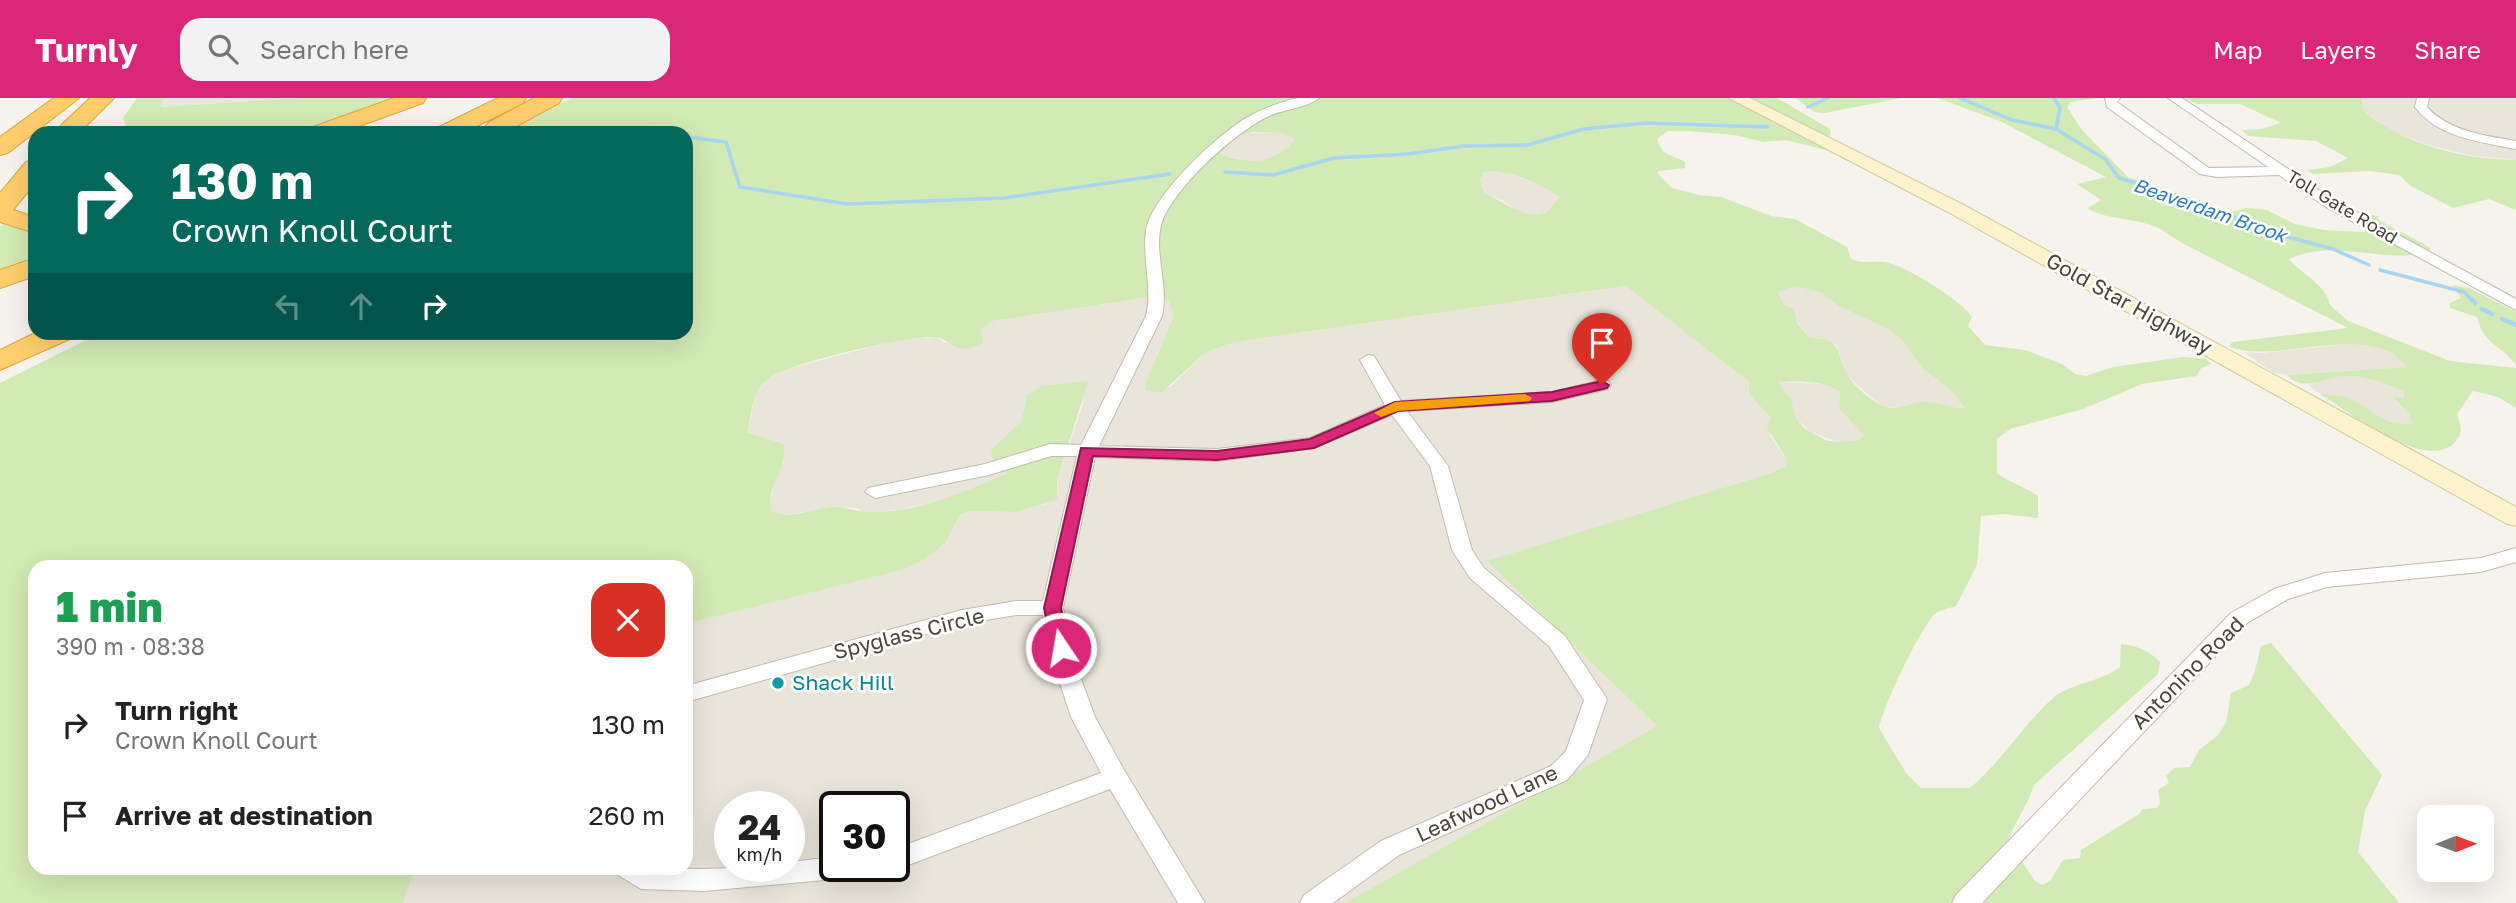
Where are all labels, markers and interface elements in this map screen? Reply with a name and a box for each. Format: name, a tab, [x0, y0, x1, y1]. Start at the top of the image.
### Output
search box	[180, 18, 670, 81]
text: Turnly	[35, 30, 138, 69]
icon: search	[204, 30, 242, 68]
text: Search here	[260, 34, 409, 65]
text: Map	[2213, 35, 2262, 64]
text: Layers	[2300, 35, 2376, 64]
text: Share	[2414, 35, 2481, 64]
text: 130 m	[171, 151, 313, 210]
icon: right	[56, 154, 147, 245]
street label: Toll Gate Road	[2283, 164, 2402, 248]
water label: Beaverdam Brook	[2131, 173, 2292, 247]
text: Crown Knoll Court	[171, 211, 453, 249]
street label: Gold Star Highway	[2042, 247, 2217, 360]
icon: left	[269, 287, 307, 325]
icon: ahead	[342, 287, 380, 325]
icon: right	[415, 287, 453, 325]
pin	[1572, 313, 1632, 385]
icon: arrive	[1583, 324, 1621, 362]
text: 1 min	[56, 581, 163, 631]
button: close	[591, 583, 665, 657]
street label: Spyglass Circle	[831, 602, 987, 664]
position arrow	[1024, 611, 1098, 685]
street label: Antonino Road	[2126, 611, 2249, 734]
text: 390 m · 08:38	[56, 632, 205, 660]
place label: Shack Hill	[792, 669, 894, 695]
marker: Shack Hill	[770, 675, 786, 691]
text: Turn right	[115, 695, 238, 726]
icon: right	[56, 706, 94, 744]
text: 130 m	[592, 709, 665, 740]
text: Crown Knoll Court	[115, 726, 318, 754]
street label: Leafwood Lane	[1412, 759, 1561, 847]
speed limit sign: 30	[819, 791, 910, 882]
icon: arrive	[56, 797, 94, 835]
text: Arrive at destination	[115, 800, 373, 831]
text: 260 m	[589, 800, 665, 831]
north arrow	[2417, 805, 2494, 882]
map controls	[2417, 805, 2494, 882]
text: 24	[738, 806, 781, 848]
text: km/h	[737, 843, 782, 865]

